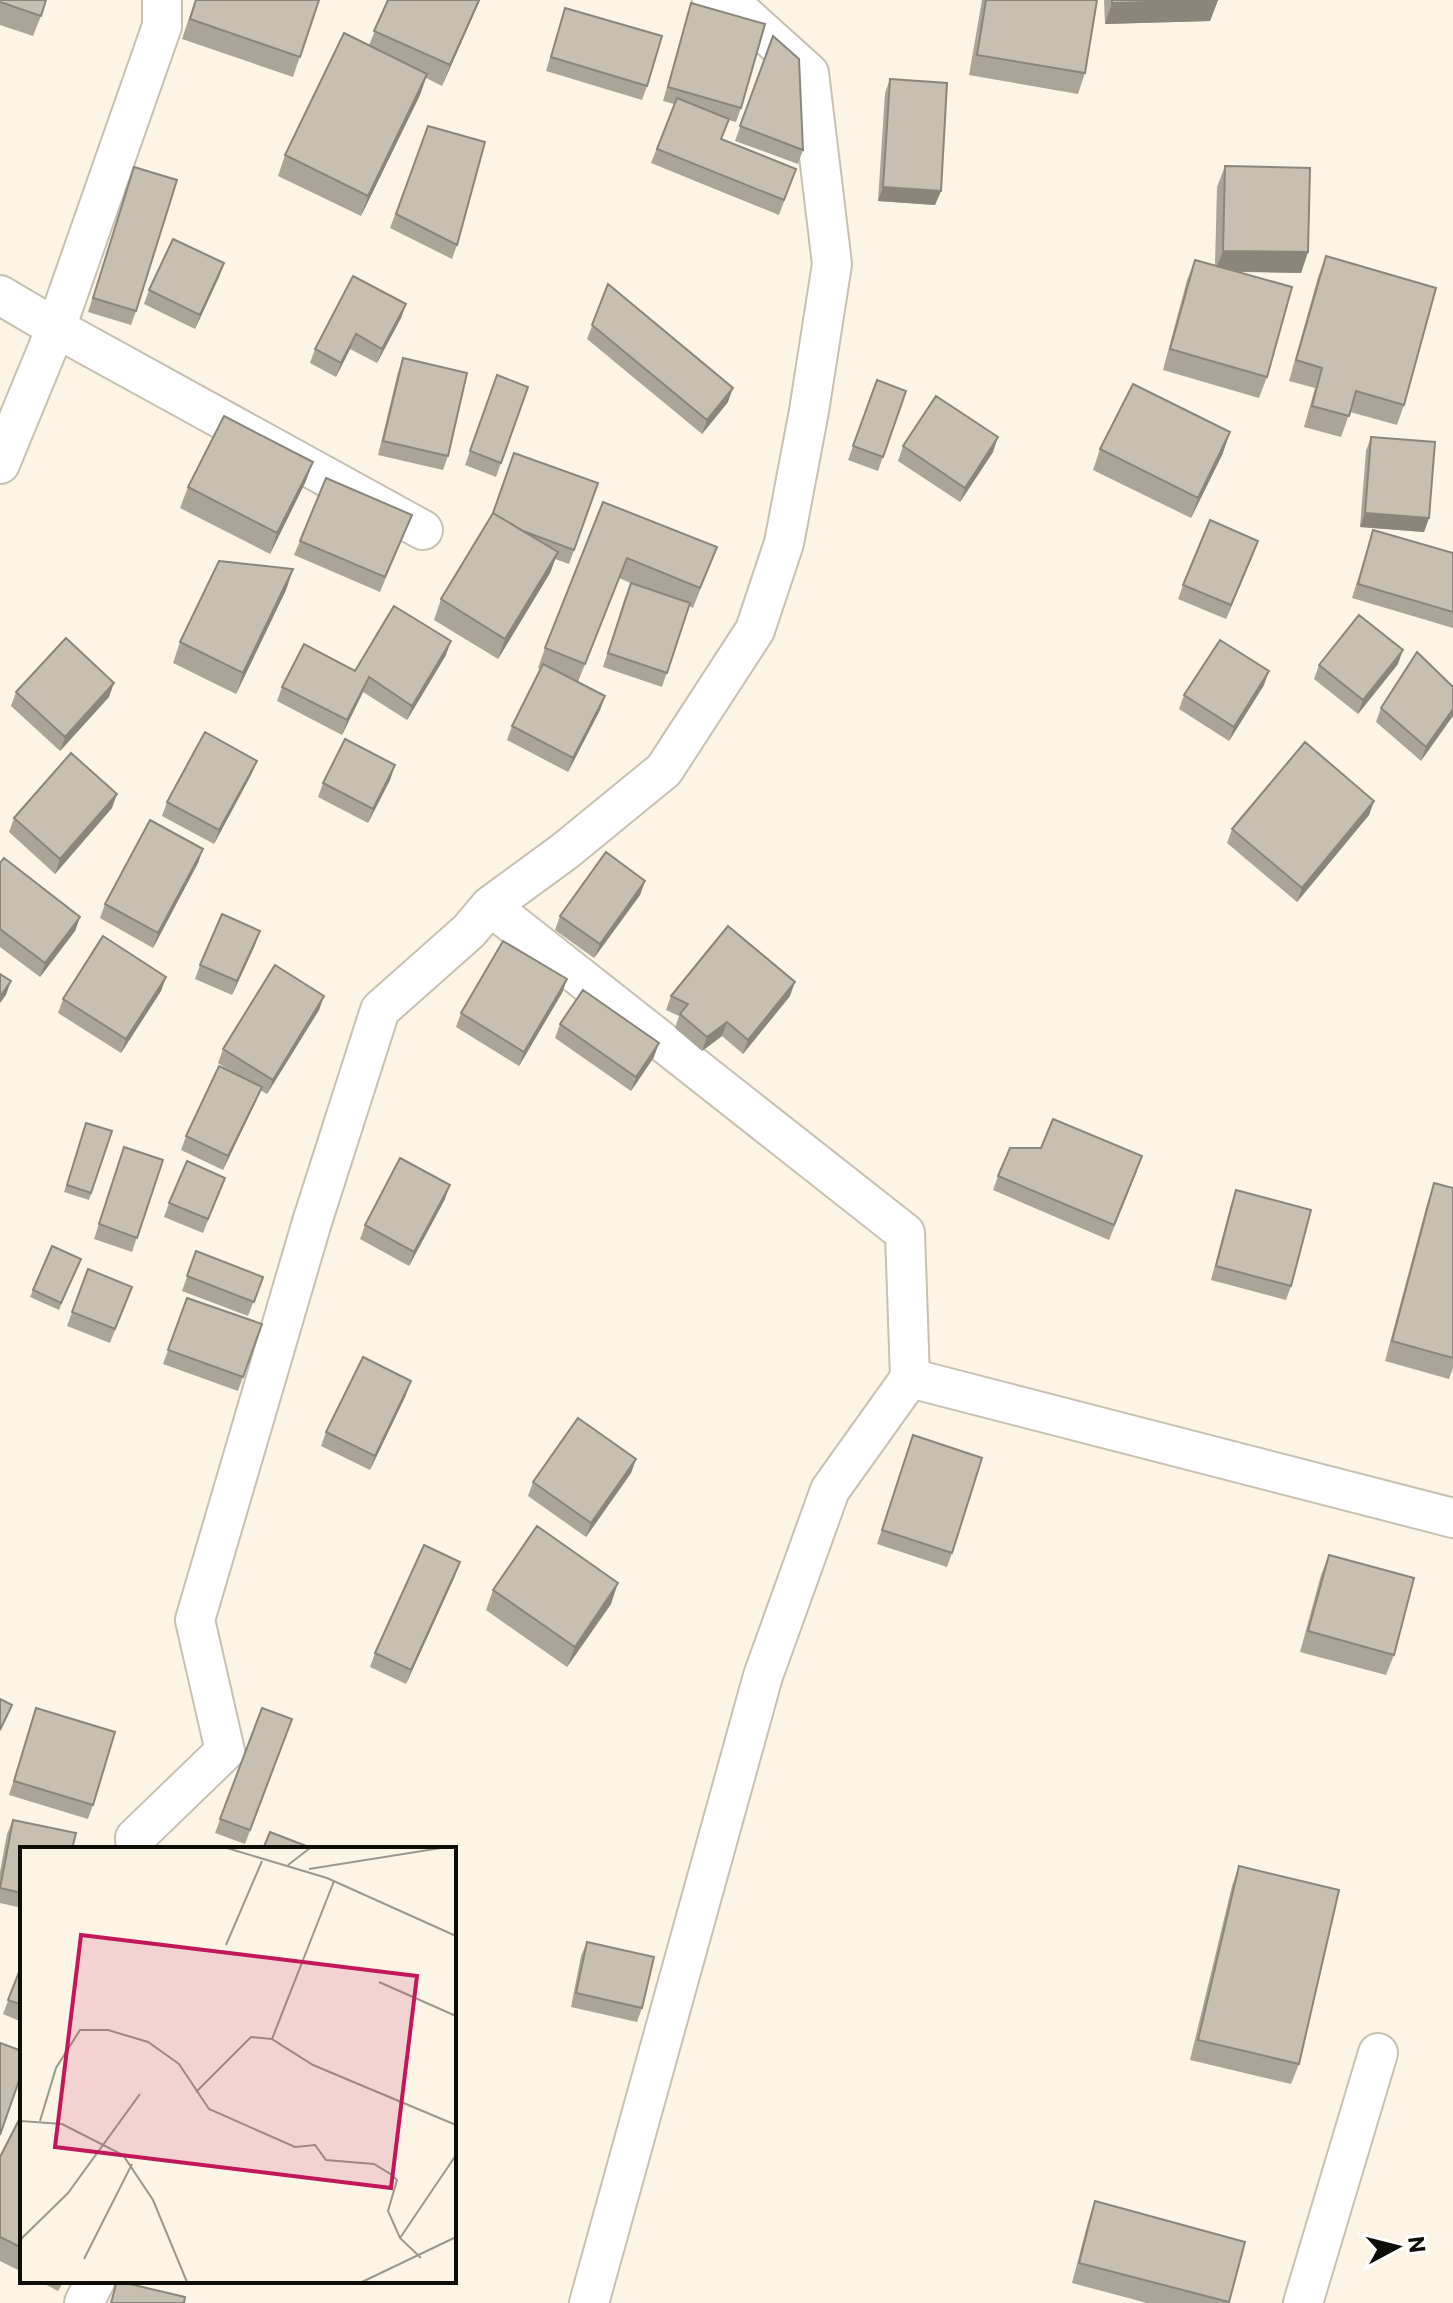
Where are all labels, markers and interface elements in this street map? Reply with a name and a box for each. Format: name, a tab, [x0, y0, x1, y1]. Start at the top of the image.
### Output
inset map	[20, 1847, 456, 2283]
north arrow	[1357, 2207, 1437, 2287]
text: N	[1403, 2235, 1432, 2254]

